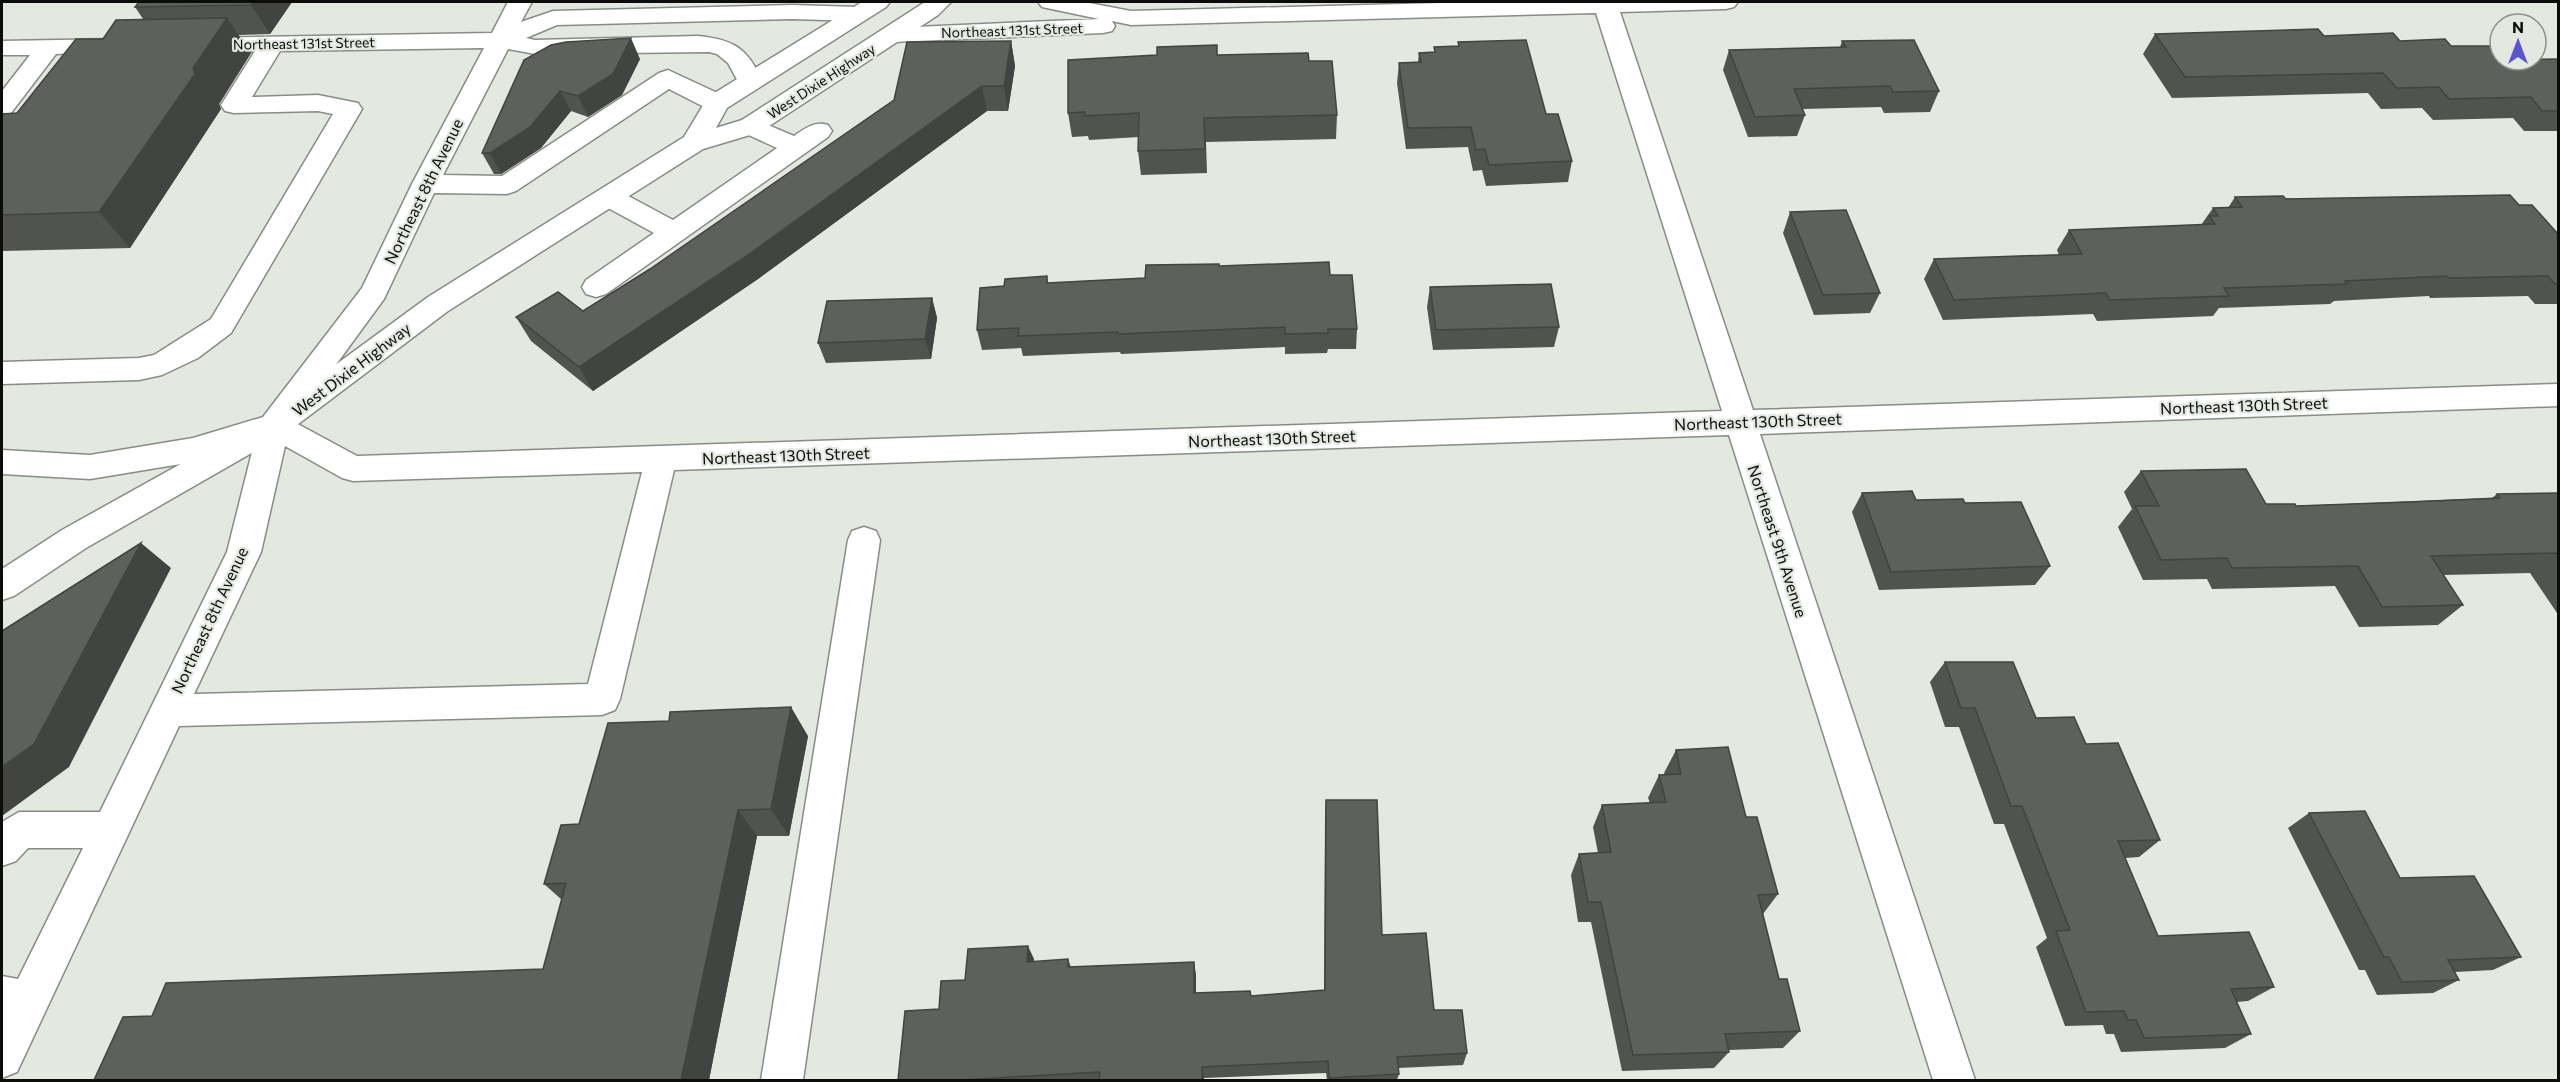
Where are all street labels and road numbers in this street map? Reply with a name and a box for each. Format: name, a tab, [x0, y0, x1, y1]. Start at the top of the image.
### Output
street label: Northeast 131st Street	[941, 19, 1084, 41]
street label: Northeast 131st Street	[233, 33, 375, 53]
street label: West Dixie Highway	[764, 40, 878, 122]
street label: Northeast 8th Avenue	[380, 115, 466, 267]
street label: West Dixie Highway	[288, 318, 414, 420]
street label: Northeast 130th Street	[2160, 393, 2329, 417]
street label: Northeast 130th Street	[1674, 409, 1843, 433]
street label: Northeast 130th Street	[1188, 426, 1357, 450]
street label: Northeast 130th Street	[702, 443, 871, 467]
street label: Northeast 9th Avenue	[1744, 462, 1812, 620]
street label: Northeast 8th Avenue	[167, 544, 251, 696]

